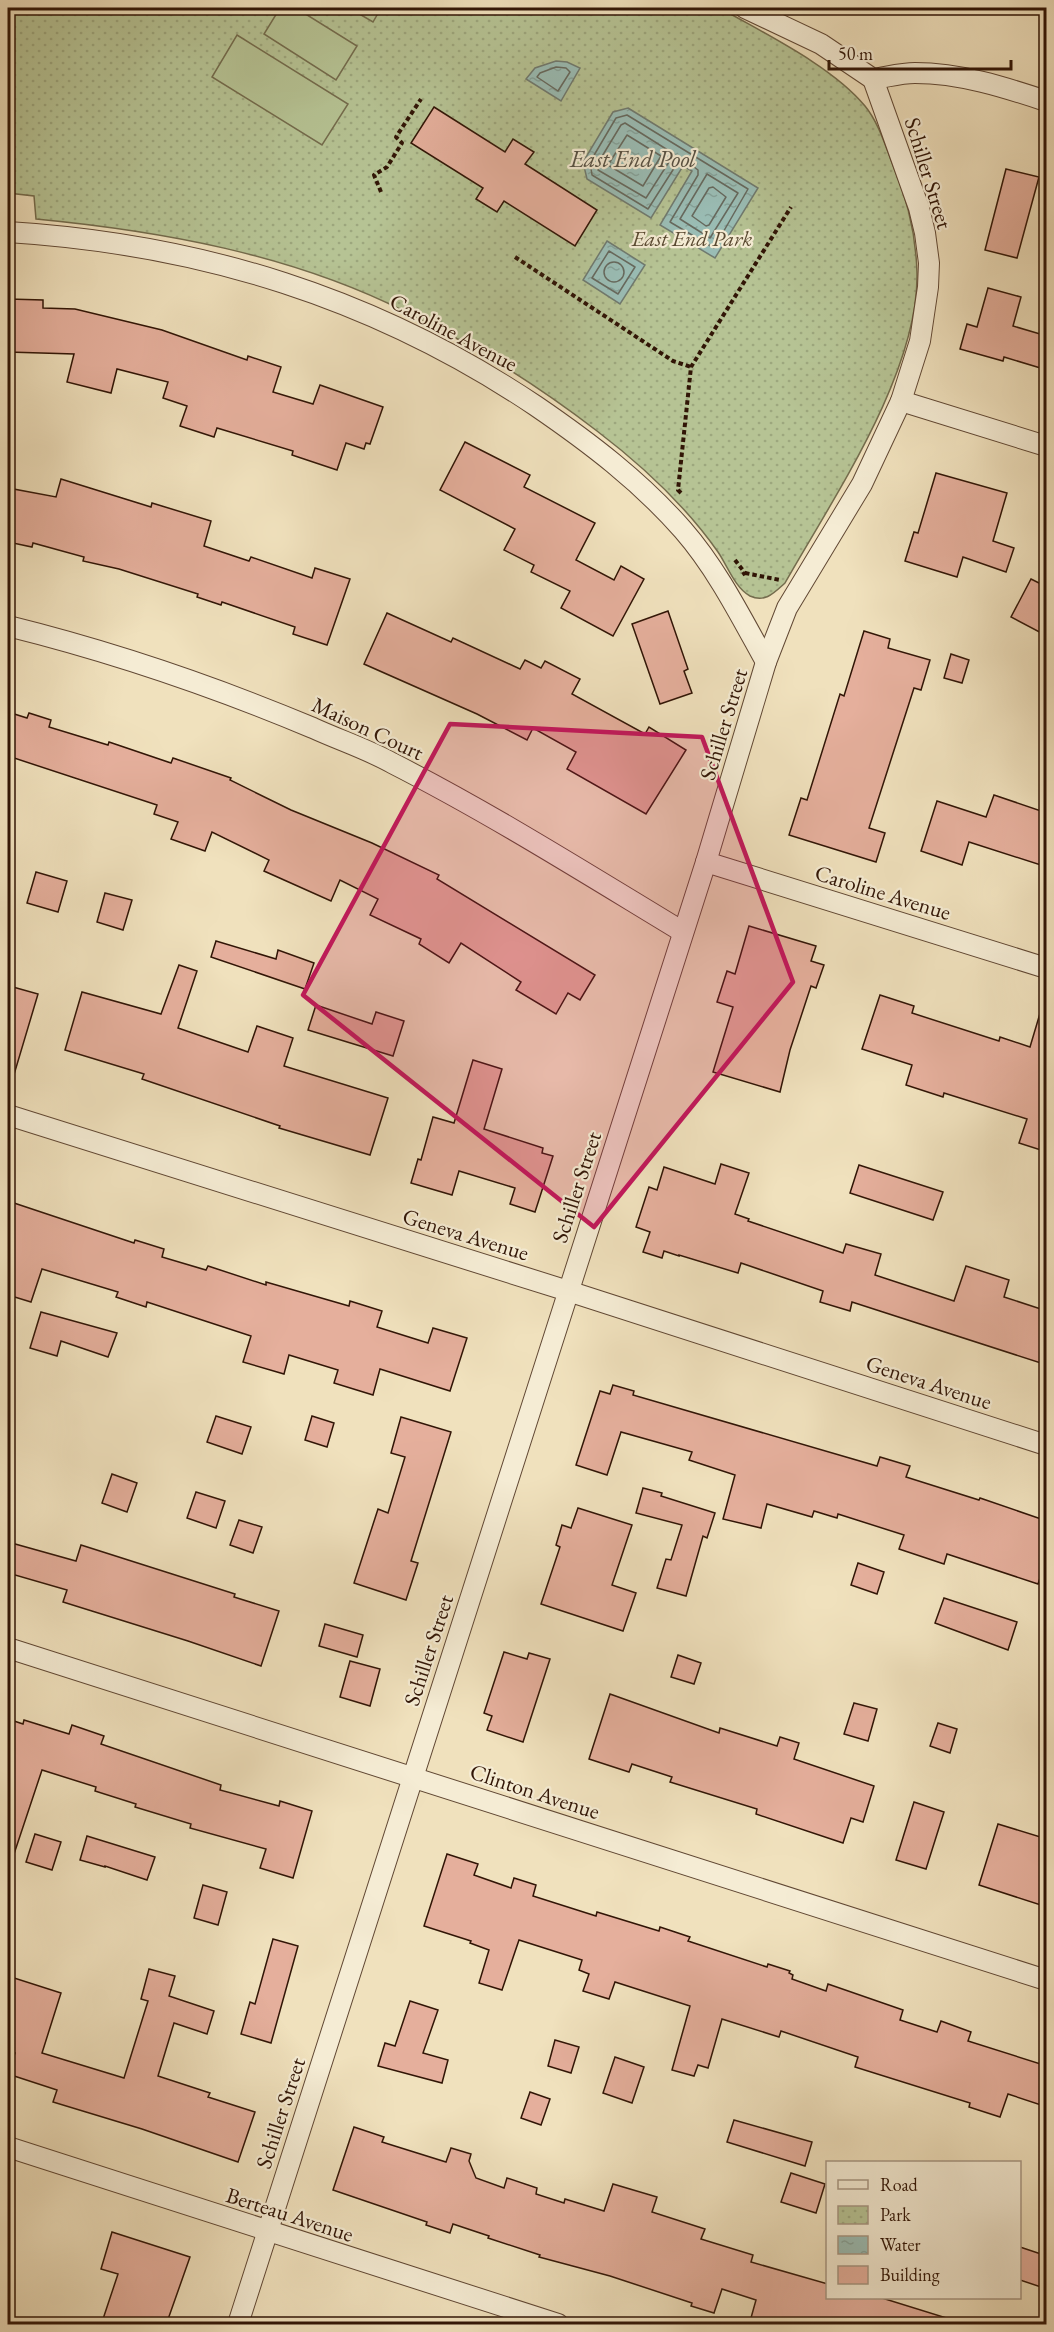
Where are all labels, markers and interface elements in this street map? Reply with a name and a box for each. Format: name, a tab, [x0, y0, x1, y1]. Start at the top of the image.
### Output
scale bar	[829, 33, 1010, 71]
text: 50 m	[838, 42, 873, 65]
street label: Schiller Street	[898, 114, 959, 233]
water label: East End Pool	[569, 143, 697, 174]
park label: East End Park	[631, 224, 752, 253]
street label: Caroline Avenue	[385, 287, 523, 378]
street label: Schiller Street	[693, 665, 754, 783]
street label: Maison Court	[307, 690, 428, 767]
street label: Caroline Avenue	[811, 858, 955, 927]
street label: Schiller Street	[545, 1128, 608, 1246]
street label: Geneva Avenue	[399, 1202, 533, 1268]
street label: Geneva Avenue	[862, 1349, 996, 1417]
street label: Schiller Street	[397, 1591, 460, 1709]
street label: Clinton Avenue	[466, 1757, 604, 1826]
street label: Schiller Street	[249, 2054, 312, 2172]
legend	[826, 2161, 1021, 2299]
text: Road	[880, 2173, 919, 2196]
street label: Berteau Avenue	[222, 2180, 358, 2249]
text: Park	[880, 2203, 911, 2226]
text: Water	[880, 2233, 921, 2256]
text: Building	[880, 2263, 940, 2286]

